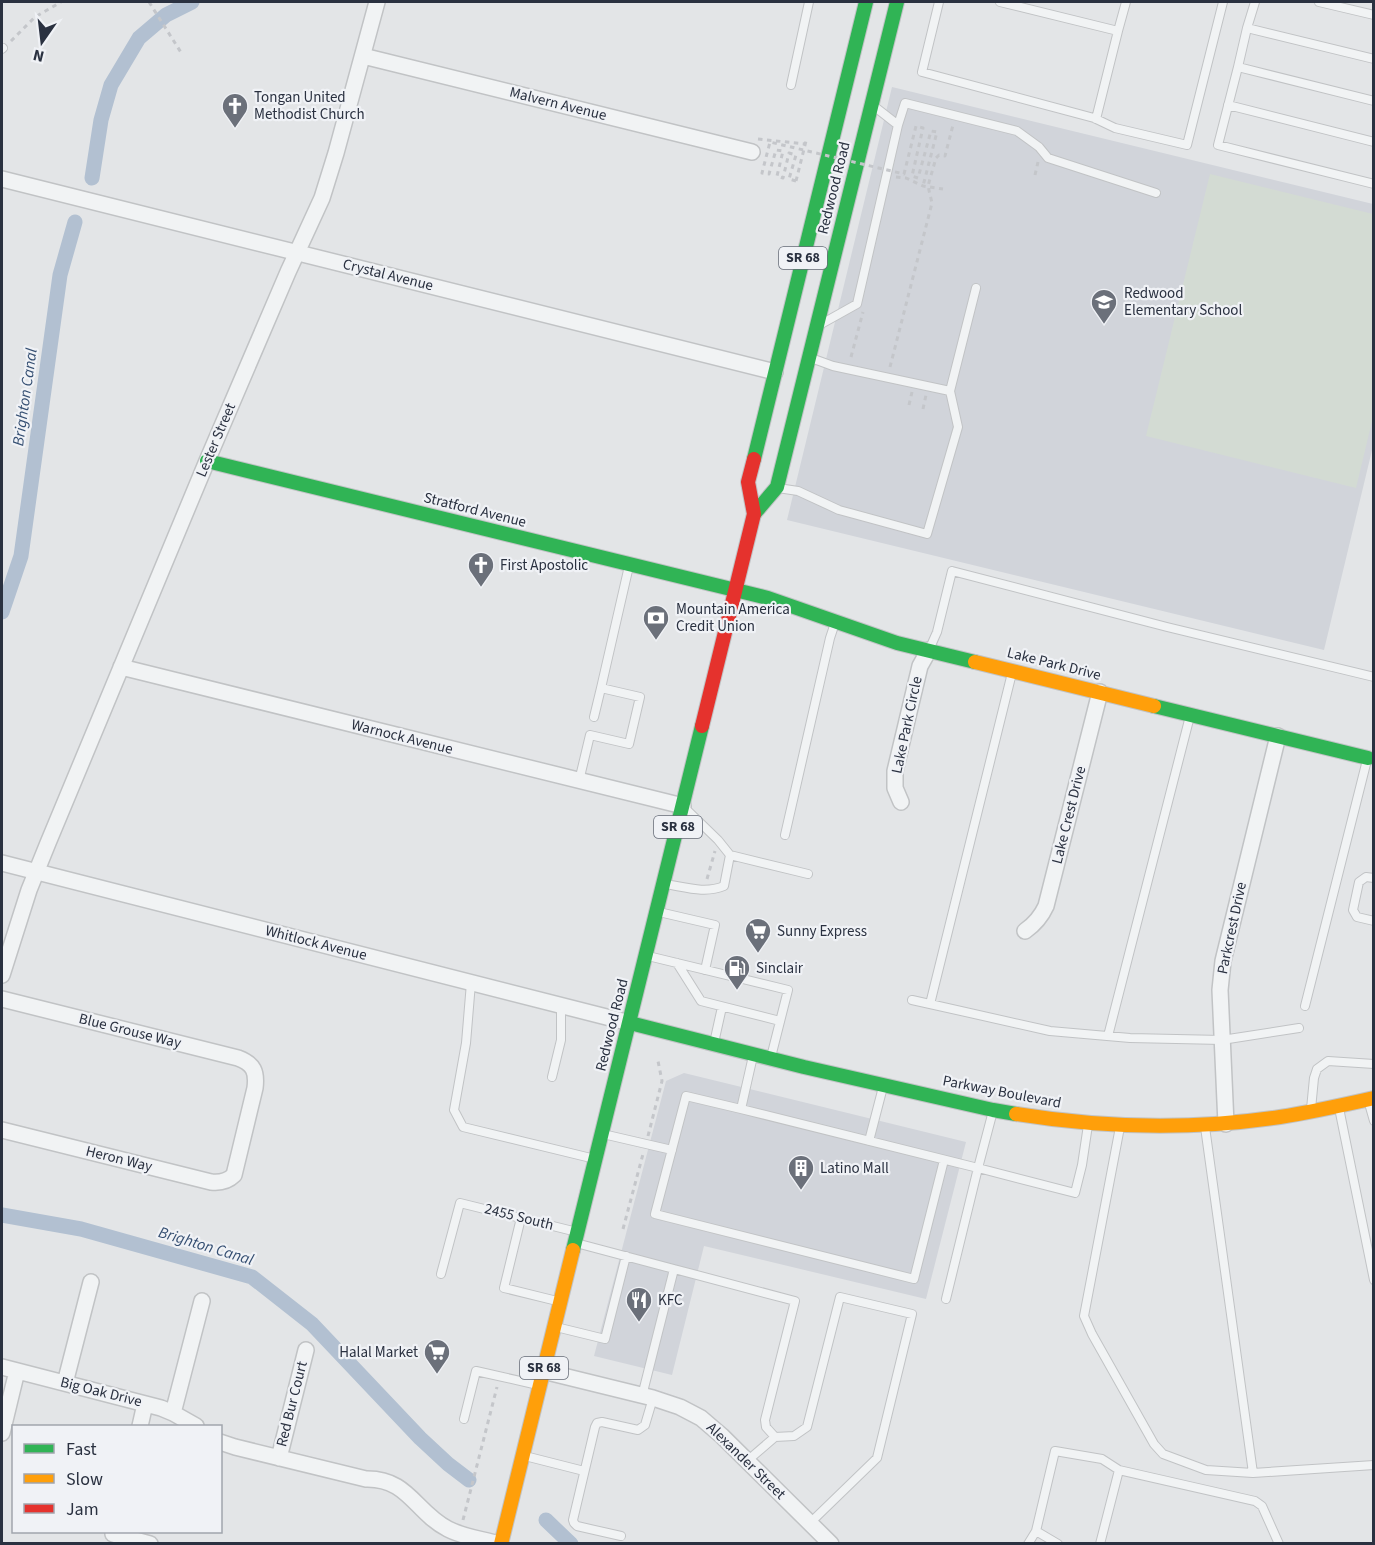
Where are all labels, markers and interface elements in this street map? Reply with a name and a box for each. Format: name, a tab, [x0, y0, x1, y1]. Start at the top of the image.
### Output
north arrow	[12, 12, 72, 72]
text: N	[31, 44, 46, 68]
street label: Malvern Avenue	[507, 82, 609, 126]
place label: Tongan United Methodist Church	[254, 87, 365, 125]
church icon: Tongan United Methodist Church	[220, 91, 250, 129]
street label: Redwood Road	[812, 140, 856, 236]
road number: SR 68	[779, 247, 827, 269]
street label: Crystal Avenue	[341, 254, 435, 296]
place label: Redwood Elementary School	[1124, 283, 1242, 321]
school or university icon: Redwood Elementary School	[1089, 287, 1119, 325]
water label: Brighton Canal	[7, 347, 43, 447]
street label: Lester Street	[191, 400, 241, 480]
street label: Stratford Avenue	[422, 487, 528, 533]
church icon: First Apostolic	[466, 550, 496, 588]
place label: First Apostolic	[500, 555, 588, 576]
place label: Mountain America Credit Union	[676, 599, 790, 637]
bank icon: Mountain America Credit Union	[641, 603, 671, 641]
street label: Lake Park Drive	[1005, 642, 1103, 686]
street label: Lake Park Circle	[886, 674, 928, 776]
street label: Warnock Avenue	[349, 714, 455, 760]
street label: Lake Crest Drive	[1047, 764, 1091, 866]
road number: SR 68	[654, 816, 702, 838]
street label: Parkcrest Drive	[1212, 880, 1252, 976]
supermarket icon: Sunny Express	[743, 916, 773, 954]
street label: Whitlock Avenue	[263, 920, 369, 966]
place label: Sunny Express	[777, 921, 867, 942]
fuel station icon: Sinclair	[722, 953, 752, 991]
place label: Sinclair	[756, 958, 804, 979]
street label: Redwood Road	[590, 977, 634, 1073]
street label: Blue Grouse Way	[77, 1008, 183, 1054]
street label: Parkway Boulevard	[941, 1070, 1063, 1114]
street label: Heron Way	[84, 1141, 154, 1177]
building icon: Latino Mall	[786, 1153, 816, 1191]
place label: Latino Mall	[820, 1158, 889, 1179]
street label: 2455 South	[482, 1198, 556, 1236]
water label: Brighton Canal	[156, 1221, 256, 1271]
restaurant icon: KFC	[624, 1285, 654, 1323]
place label: KFC	[658, 1290, 683, 1311]
supermarket icon: Halal Market	[422, 1337, 452, 1375]
place label: Halal Market	[339, 1342, 418, 1363]
road number: SR 68	[520, 1357, 568, 1379]
street label: Red Bur Court	[271, 1359, 313, 1449]
street label: Big Oak Drive	[58, 1372, 144, 1412]
street label: Alexander Street	[702, 1418, 790, 1504]
legend	[12, 1425, 222, 1533]
text: Fast	[66, 1437, 97, 1462]
text: Slow	[66, 1467, 103, 1492]
text: Jam	[66, 1497, 99, 1522]

